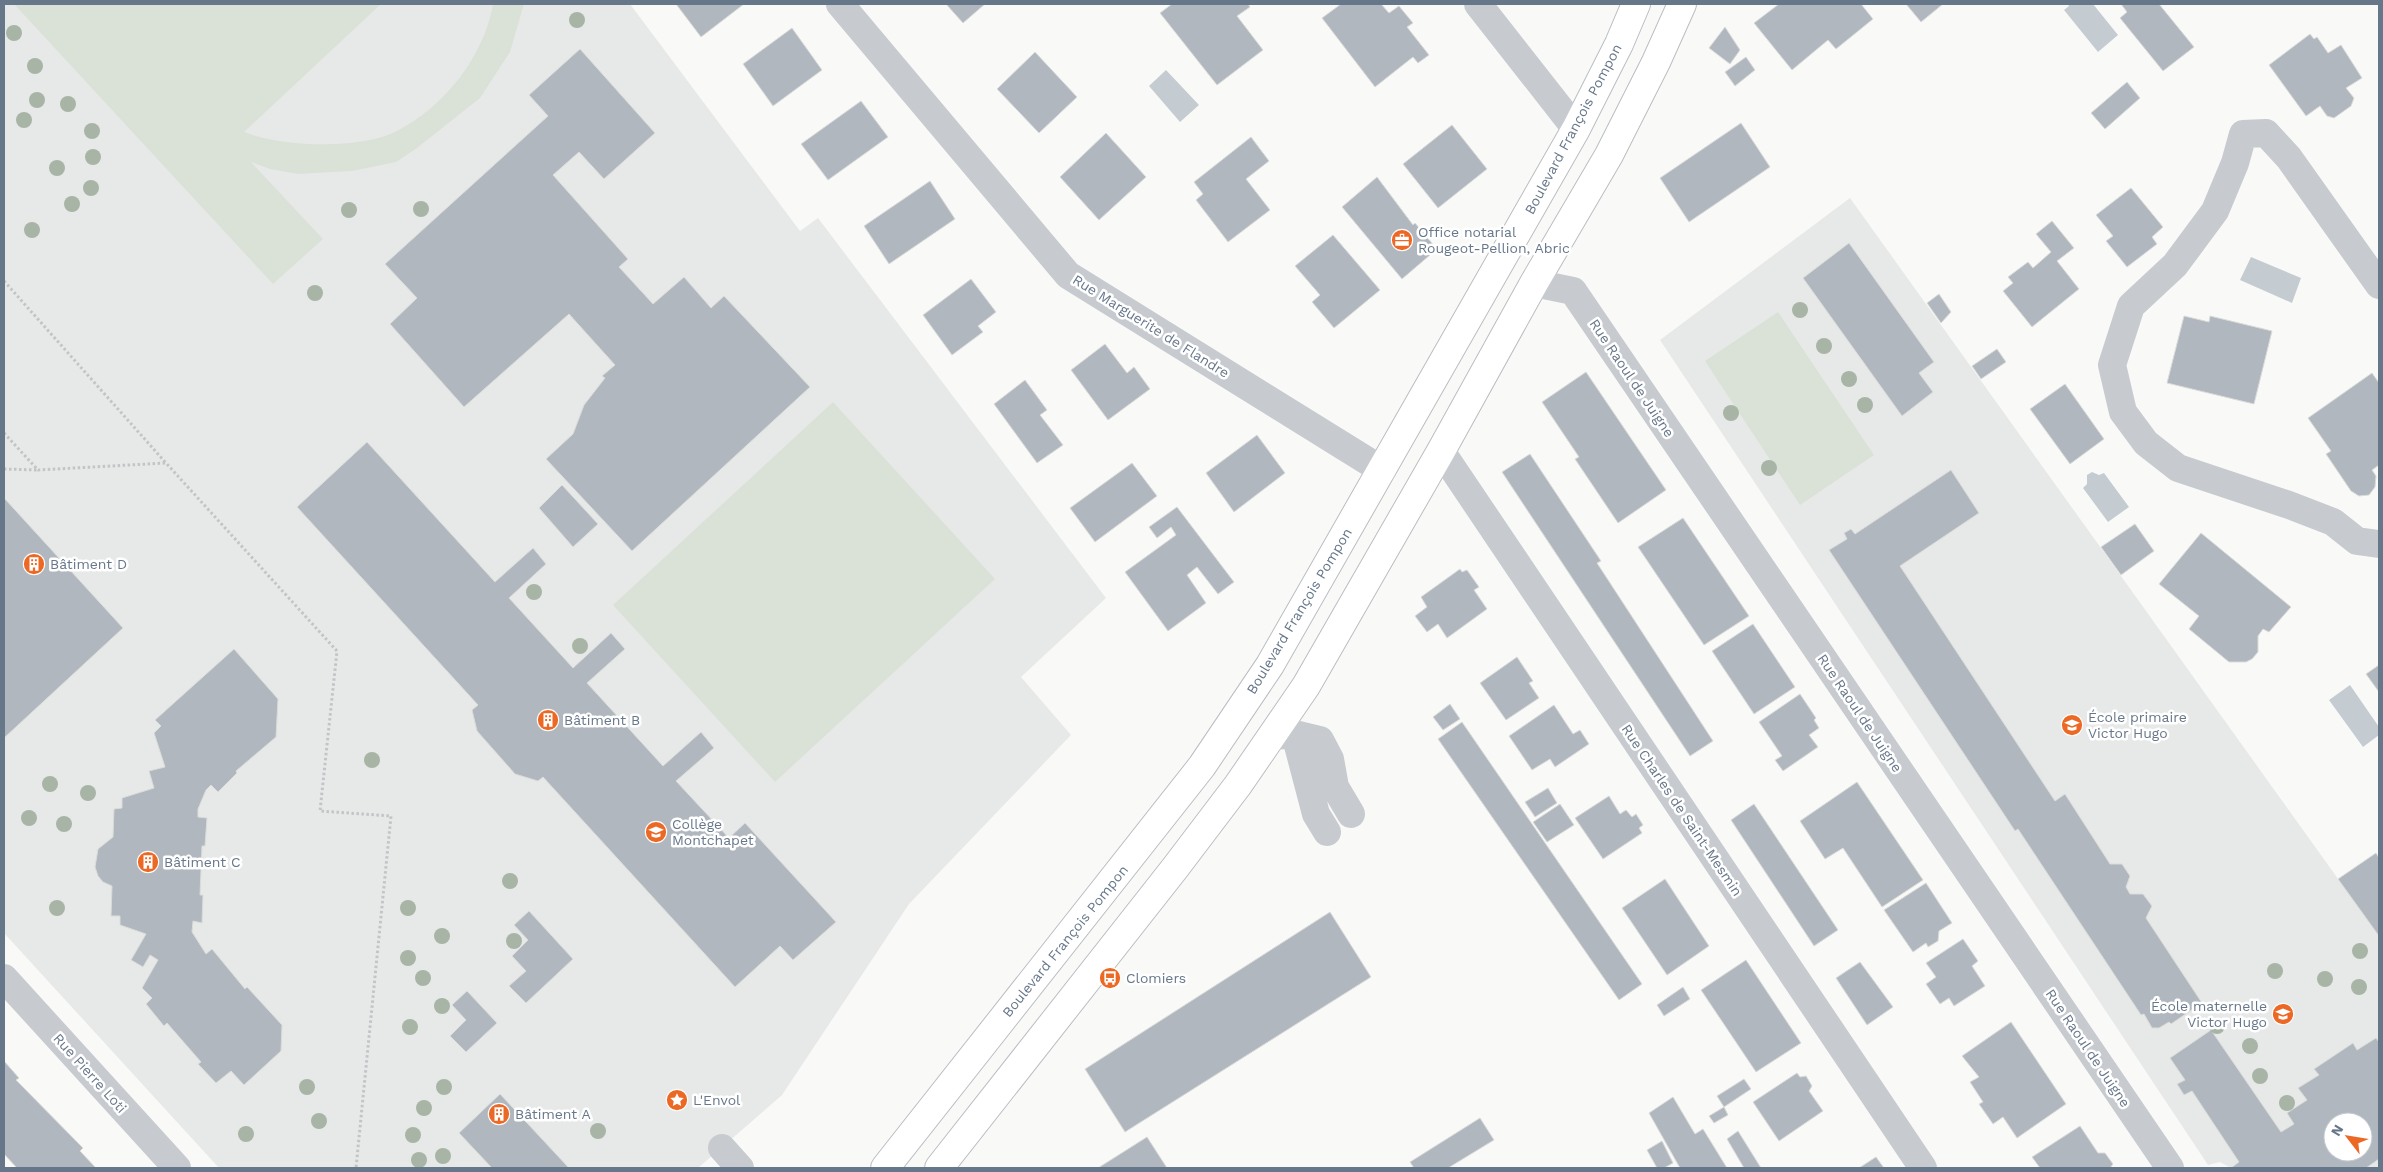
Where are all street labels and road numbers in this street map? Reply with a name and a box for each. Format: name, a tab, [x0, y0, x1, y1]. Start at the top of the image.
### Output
street label: Boulevard François Pompon	[1521, 41, 1625, 217]
street label: Rue Marguerite de Flandre	[1070, 271, 1232, 381]
street label: Rue Raoul de Juigne	[1586, 316, 1678, 440]
street label: Boulevard François Pompon	[1243, 525, 1355, 697]
street label: Rue Raoul de Juigne	[1814, 651, 1906, 775]
street label: Rue Charles de Saint-Mesmin	[1618, 721, 1746, 899]
street label: Boulevard François Pompon	[999, 862, 1131, 1020]
street label: Rue Raoul de Juigne	[2042, 986, 2134, 1110]
street label: Rue Pierre Loti	[50, 1030, 130, 1116]

